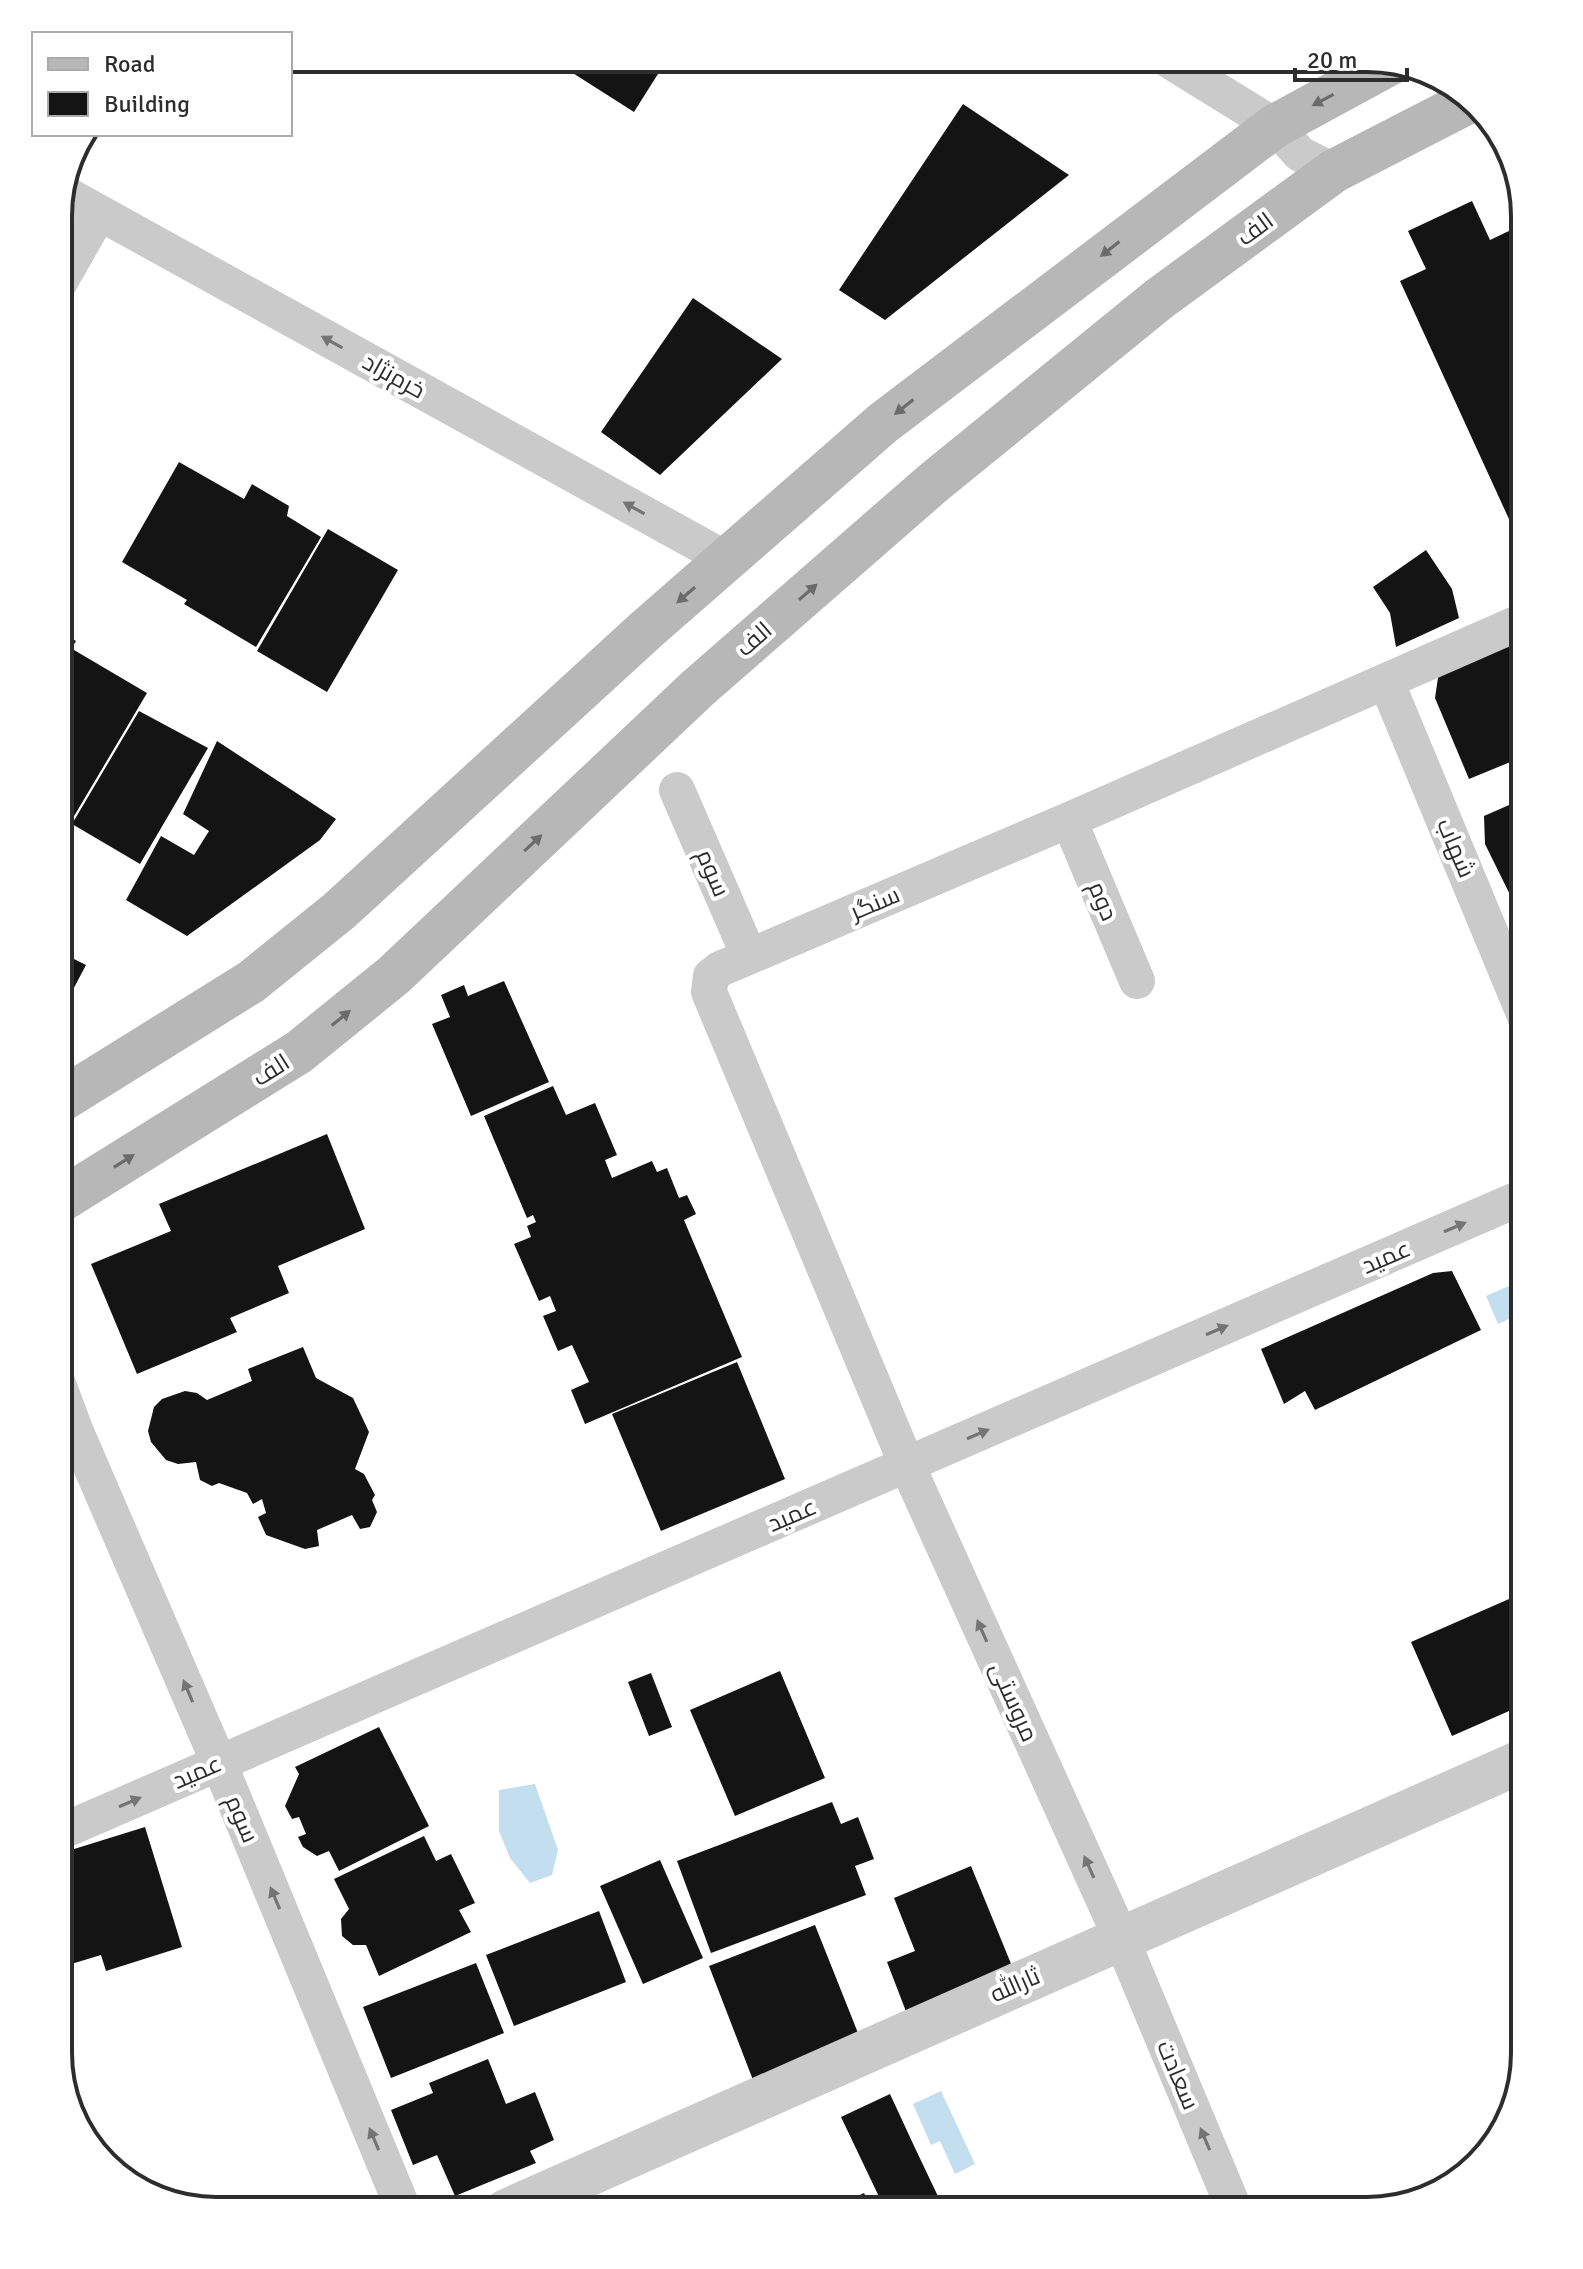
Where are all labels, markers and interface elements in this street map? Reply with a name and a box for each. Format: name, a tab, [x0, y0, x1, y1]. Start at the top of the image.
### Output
legend	[32, 32, 292, 136]
scale bar	[1295, 32, 1407, 82]
text: 20 m	[1307, 45, 1357, 75]
text: Road	[104, 49, 155, 79]
text: Building	[104, 89, 190, 119]
one-way arrow	[1311, 93, 1334, 107]
street label: الف	[1231, 206, 1279, 252]
one-way arrow	[1100, 240, 1120, 256]
one-way arrow	[321, 335, 344, 349]
street label: خرم‌نژاد	[357, 347, 431, 406]
one-way arrow	[894, 399, 914, 415]
one-way arrow	[622, 501, 645, 515]
one-way arrow	[797, 584, 817, 601]
one-way arrow	[676, 586, 695, 604]
street label: الف	[730, 615, 778, 663]
street label: شهاب	[1430, 814, 1482, 882]
one-way arrow	[524, 835, 543, 853]
street label: سوم	[689, 845, 736, 902]
street label: دوم	[1081, 877, 1125, 926]
street label: سنگر	[844, 879, 904, 928]
one-way arrow	[331, 1010, 351, 1027]
street label: الف	[247, 1047, 295, 1093]
one-way arrow	[113, 1154, 135, 1168]
one-way arrow	[1443, 1220, 1467, 1233]
street label: عمید	[1357, 1233, 1415, 1281]
one-way arrow	[1205, 1324, 1228, 1337]
one-way arrow	[966, 1427, 990, 1440]
street label: عمید	[763, 1491, 821, 1539]
one-way arrow	[975, 1619, 989, 1642]
street label: مروستی	[983, 1658, 1045, 1746]
one-way arrow	[181, 1679, 194, 1703]
street label: عمید	[168, 1748, 226, 1796]
street label: سوم	[218, 1791, 265, 1848]
one-way arrow	[118, 1795, 141, 1808]
one-way arrow	[1082, 1856, 1096, 1879]
one-way arrow	[268, 1887, 281, 1910]
street label: ثارالله	[985, 1960, 1045, 2009]
street label: سعادت	[1150, 2036, 1206, 2114]
one-way arrow	[368, 2127, 381, 2151]
one-way arrow	[1198, 2127, 1211, 2151]

